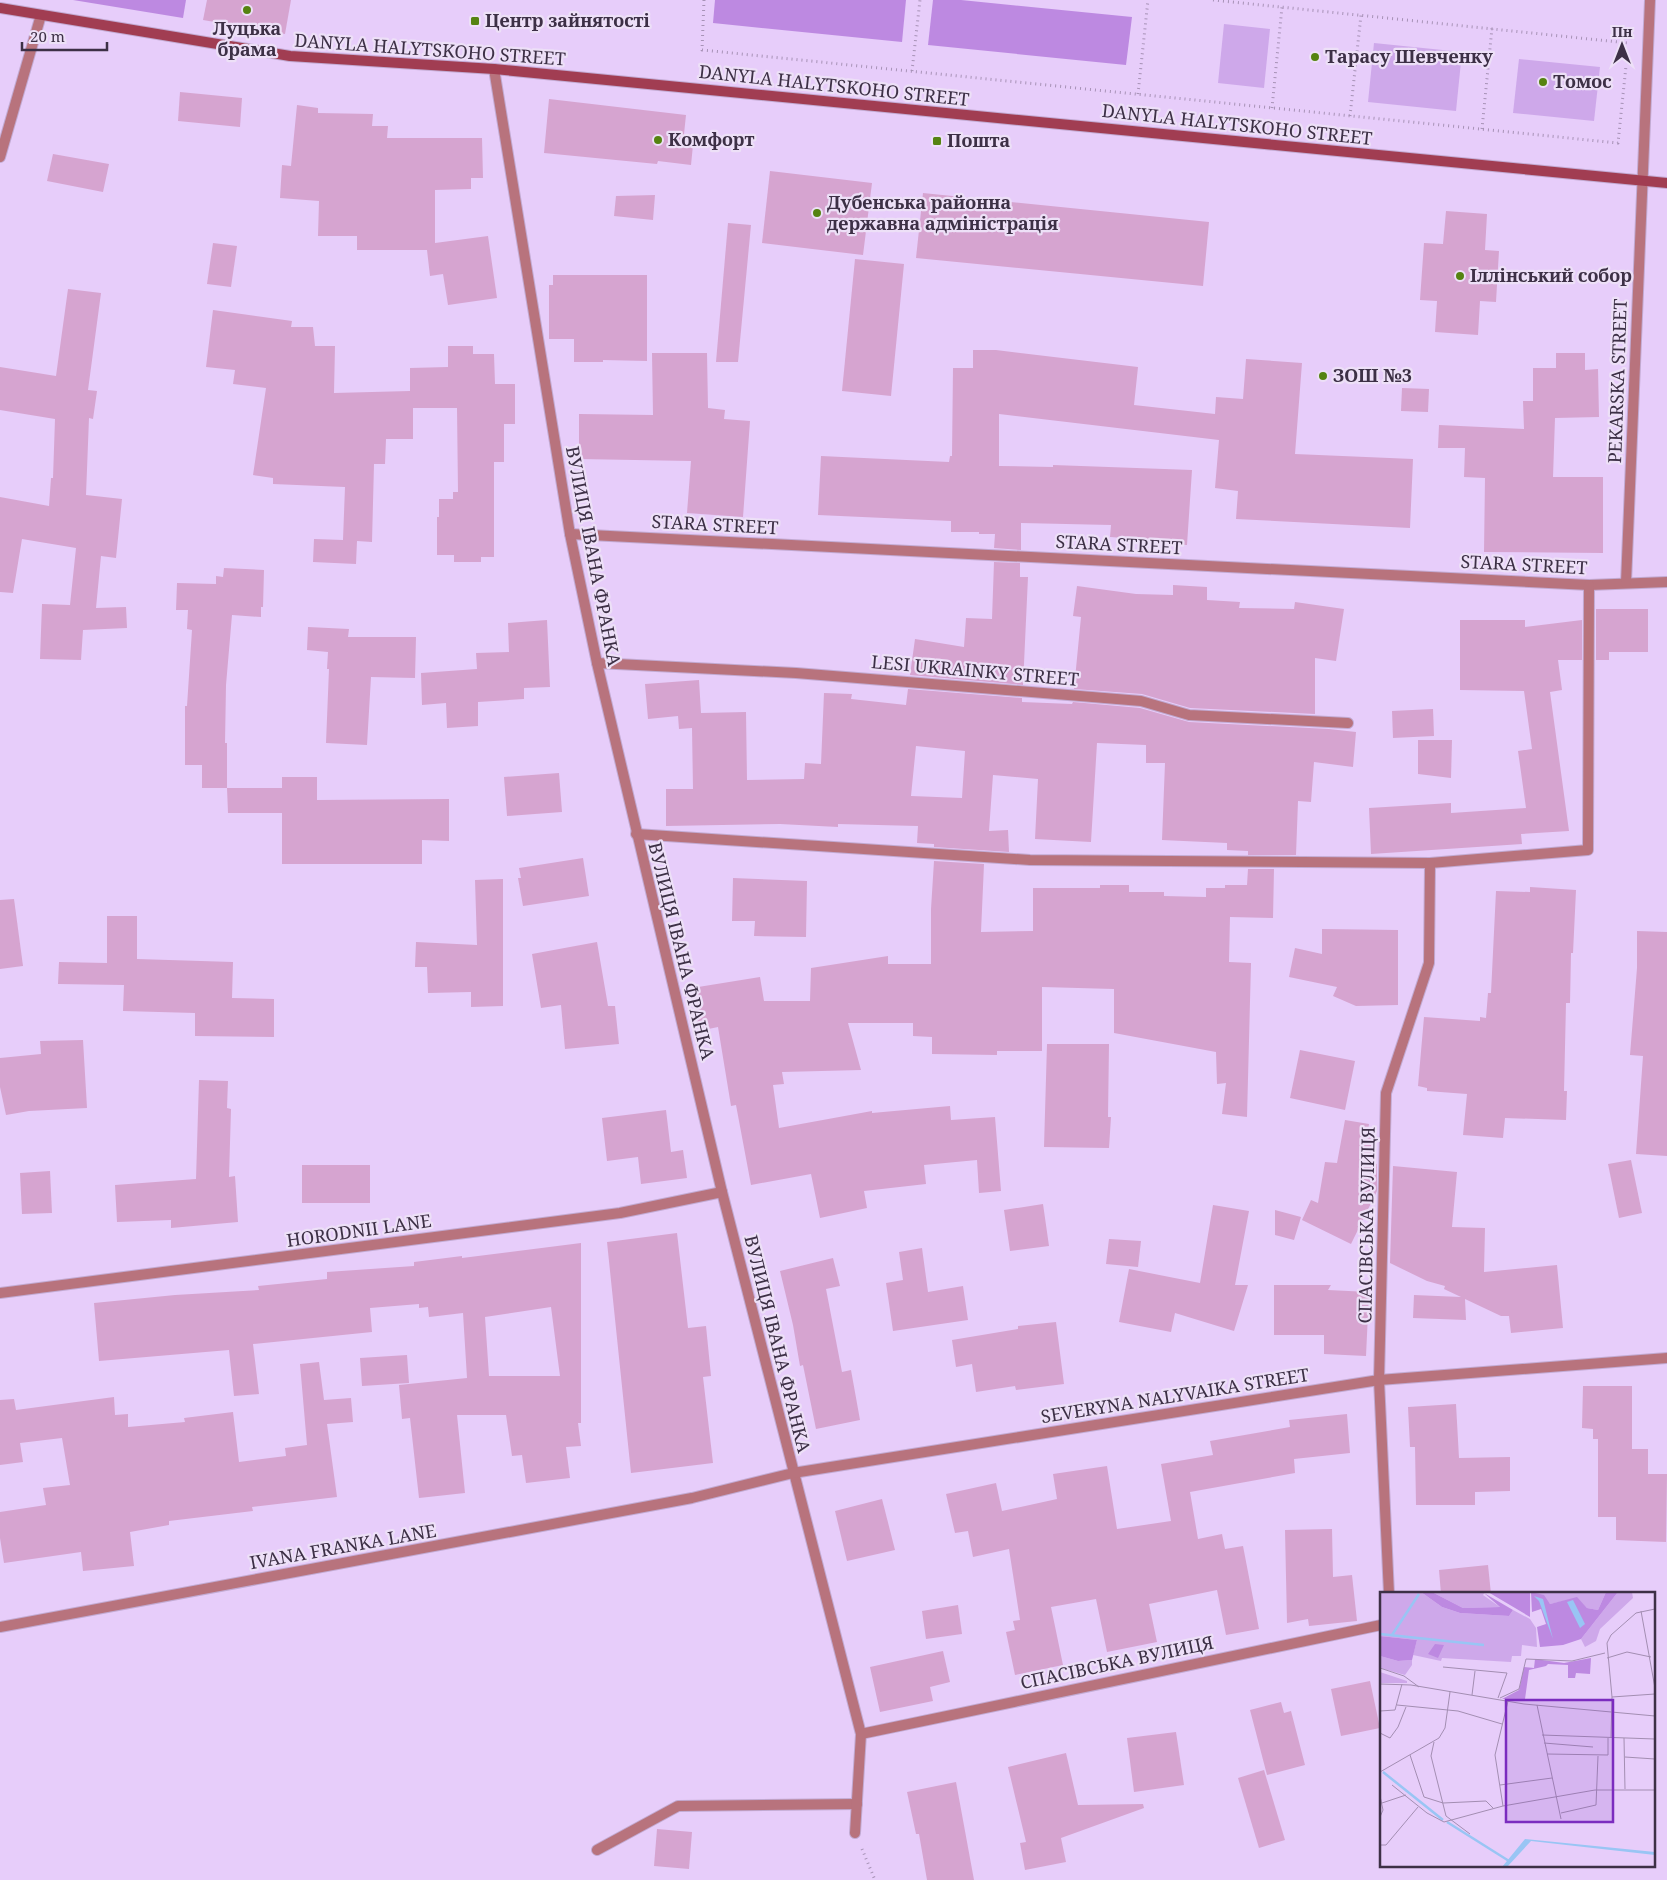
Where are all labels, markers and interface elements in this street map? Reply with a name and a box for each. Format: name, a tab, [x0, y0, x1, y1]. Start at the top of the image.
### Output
marker: Луцька брама	[241, 4, 253, 16]
place label: Центр зайнятості	[485, 8, 651, 32]
marker: Центр зайнятості	[469, 15, 481, 27]
place label: Луцька брама	[213, 16, 282, 61]
scale bar	[22, 20, 108, 52]
north arrow	[1597, 20, 1647, 70]
text: Пн	[1612, 22, 1633, 41]
text: 20 m	[30, 26, 65, 46]
street label: DANYLA HALYTSKOHO STREET	[294, 28, 566, 70]
place label: Тарасу Шевченку	[1325, 44, 1493, 68]
marker: Тарасу Шевченку	[1309, 51, 1321, 63]
street label: DANYLA HALYTSKOHO STREET	[698, 59, 971, 111]
place label: Томос	[1553, 69, 1612, 93]
marker: Томос	[1537, 76, 1549, 88]
street label: DANYLA HALYTSKOHO STREET	[1101, 98, 1374, 150]
place label: Комфорт	[668, 127, 755, 151]
place label: Пошта	[947, 128, 1010, 152]
marker: Комфорт	[652, 134, 664, 146]
marker: Пошта	[931, 135, 943, 147]
place label: Дубенська районна державна адміністрація	[827, 190, 1058, 235]
marker: Дубенська районна державна адміністрація	[811, 207, 823, 219]
place label: Іллінський собор	[1470, 263, 1632, 287]
marker: Іллінський собор	[1454, 270, 1466, 282]
street label: PEKARSKA STREET	[1602, 298, 1632, 464]
place label: ЗОШ №3	[1333, 363, 1412, 387]
marker: ЗОШ №3	[1317, 370, 1329, 382]
street label: ВУЛИЦЯ ІВАНА ФРАНКА	[561, 444, 627, 668]
street label: STARA STREET	[651, 509, 779, 539]
street label: STARA STREET	[1055, 529, 1183, 559]
street label: STARA STREET	[1460, 549, 1588, 579]
street label: LESI UKRAINKY STREET	[870, 649, 1080, 691]
street label: ВУЛИЦЯ ІВАНА ФРАНКА	[643, 839, 721, 1062]
street label: СПАСІВСЬКА ВУЛИЦЯ	[1352, 1126, 1380, 1324]
street label: HORODNII LANE	[285, 1208, 433, 1252]
street label: ВУЛИЦЯ ІВАНА ФРАНКА	[739, 1232, 817, 1455]
street label: SEVERYNA NALYVAIKA STREET	[1039, 1362, 1311, 1428]
street label: IVANA FRANKA LANE	[248, 1518, 438, 1574]
inset map	[1380, 1592, 1654, 1868]
street label: СПАСІВСЬКА ВУЛИЦЯ	[1018, 1630, 1216, 1694]

